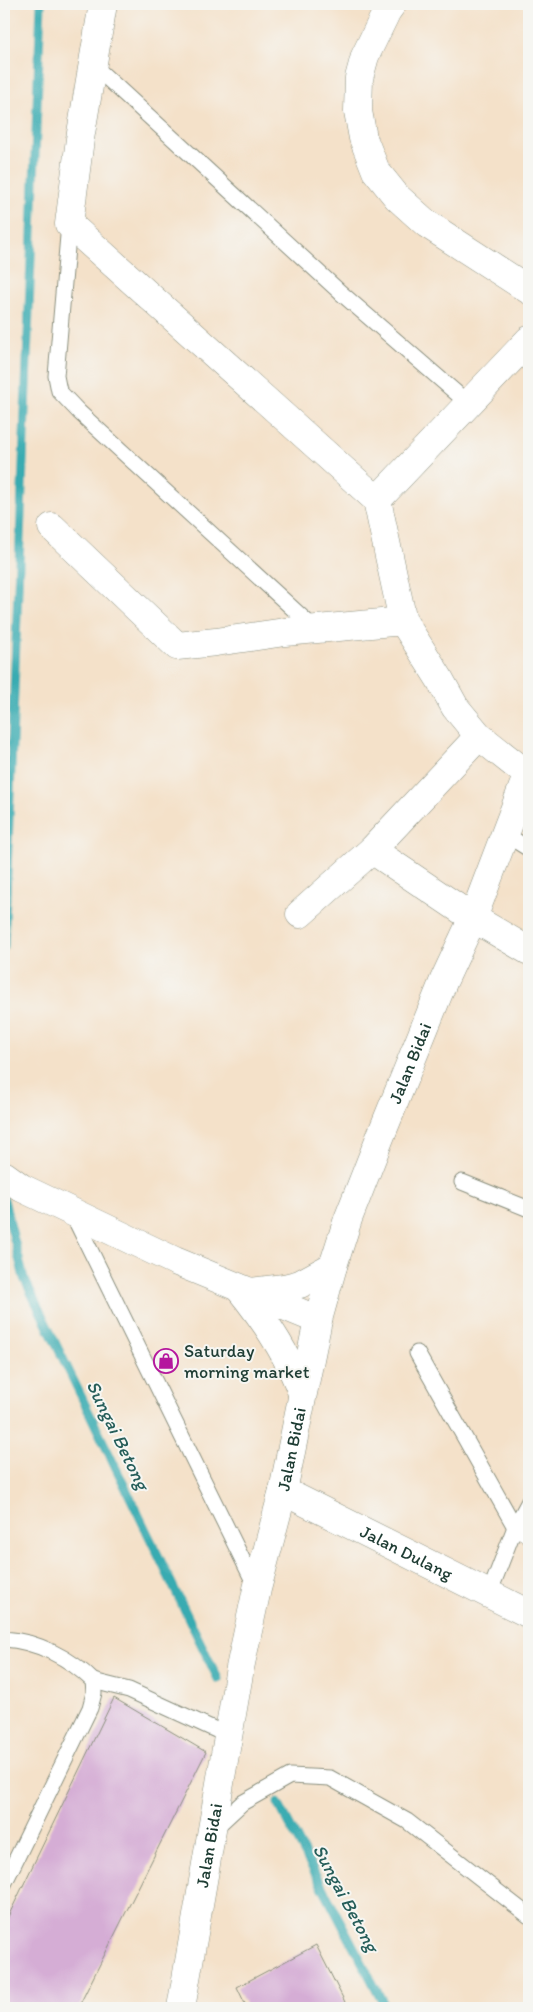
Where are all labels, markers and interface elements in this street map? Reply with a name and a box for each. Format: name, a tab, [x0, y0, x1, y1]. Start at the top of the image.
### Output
street label: Jalan Bidai	[384, 1020, 436, 1107]
place label: Saturday morning market	[184, 1340, 310, 1383]
shop icon: Saturday morning market	[153, 1348, 179, 1374]
water label: Sungai Betong	[82, 1377, 155, 1495]
street label: Jalan Bidai	[272, 1405, 311, 1493]
street label: Jalan Dulang	[356, 1520, 457, 1585]
street label: Jalan Bidai	[191, 1802, 227, 1889]
water label: Sungai Betong	[308, 1840, 385, 1958]

